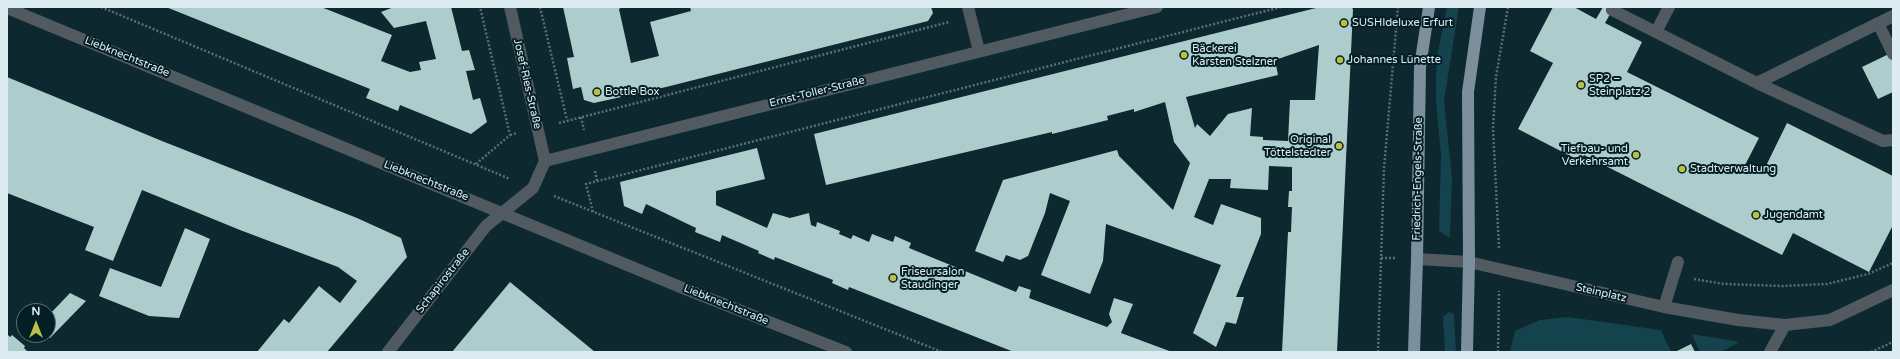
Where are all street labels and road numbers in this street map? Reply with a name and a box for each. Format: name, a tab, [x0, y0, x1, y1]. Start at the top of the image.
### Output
street label: Liebknechtstraße	[83, 34, 171, 80]
street label: Josef-Ries-Straße	[510, 38, 544, 130]
street label: Ernst-Toller-Straße	[768, 74, 866, 110]
street label: Friedrich-Engels-Straße	[1410, 117, 1426, 241]
street label: Liebknechtstraße	[382, 158, 470, 204]
street label: Schapirostraße	[414, 246, 472, 316]
street label: Steinplatz	[1574, 281, 1628, 305]
street label: Liebknechtstraße	[682, 282, 770, 328]

